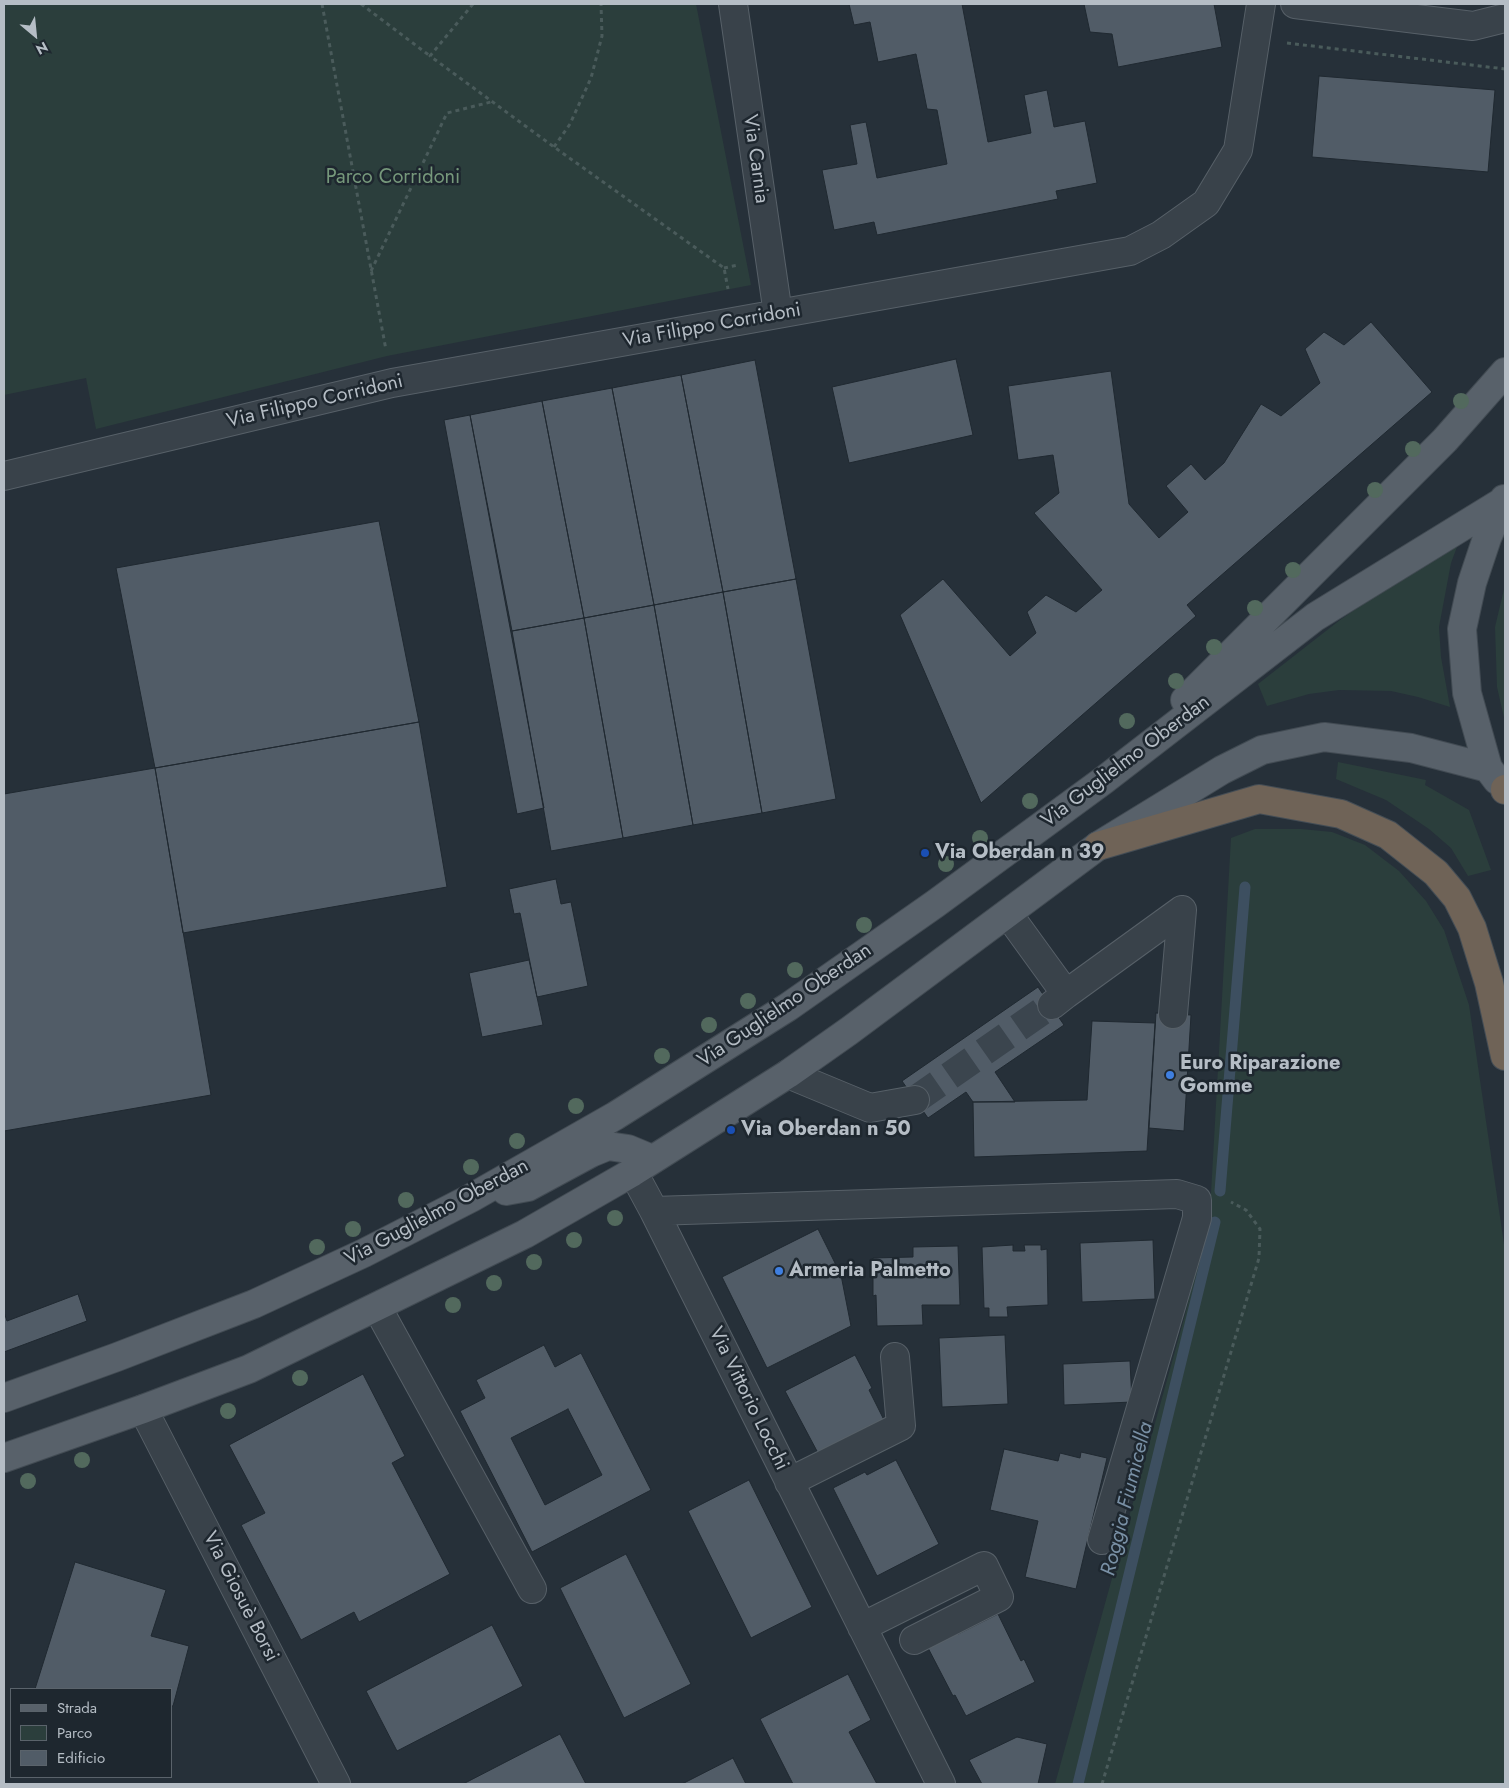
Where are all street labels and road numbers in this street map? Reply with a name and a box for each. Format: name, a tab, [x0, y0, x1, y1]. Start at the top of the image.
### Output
street label: Via Carnia	[737, 113, 773, 205]
street label: Via Filippo Corridoni	[621, 299, 803, 353]
street label: Via Filippo Corridoni	[224, 370, 406, 434]
street label: Via Guglielmo Oberdan	[1037, 691, 1215, 833]
street label: Via Guglielmo Oberdan	[694, 939, 876, 1073]
street label: Via Guglielmo Oberdan	[341, 1154, 533, 1272]
street label: Via Vittorio Locchi	[703, 1323, 793, 1475]
street label: Via Giosuè Borsi	[197, 1528, 283, 1666]

